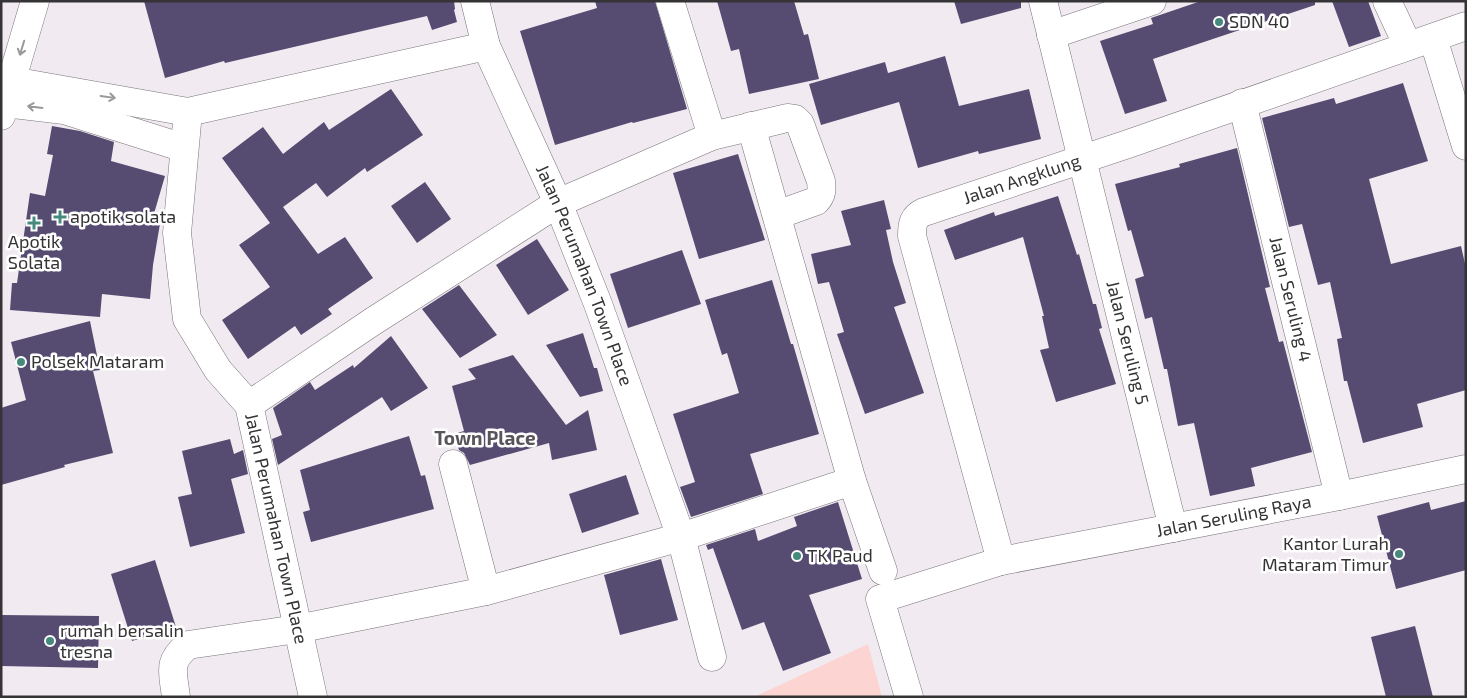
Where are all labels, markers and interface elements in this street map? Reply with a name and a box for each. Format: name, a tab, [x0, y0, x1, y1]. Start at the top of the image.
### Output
place label: SDN 40	[1229, 10, 1290, 32]
marker: SDN 40	[1213, 16, 1225, 28]
one-way arrow	[17, 40, 26, 56]
one-way arrow	[100, 93, 116, 103]
one-way arrow	[27, 102, 43, 112]
street label: Jalan Angklung	[960, 149, 1083, 208]
street label: Jalan Perumahan Town Place	[532, 161, 638, 389]
place label: apotik solata	[70, 205, 176, 227]
marker: apotik solata	[54, 211, 66, 223]
marker: Apotik Solata	[28, 217, 40, 229]
place label: Apotik Solata	[8, 230, 60, 273]
street label: Jalan Seruling 4	[1265, 234, 1317, 364]
street label: Jalan Seruling 5	[1102, 278, 1154, 407]
place label: Polsek Mataram	[31, 350, 164, 372]
marker: Polsek Mataram	[15, 356, 27, 368]
street label: Jalan Perumahan Town Place	[241, 411, 313, 646]
district label: Town Place	[434, 426, 536, 449]
street label: Jalan Seruling Raya	[1154, 490, 1313, 541]
place label: Kantor Lurah Mataram Timur	[1262, 532, 1389, 575]
place label: TK Paud	[807, 544, 873, 566]
marker: Kantor Lurah Mataram Timur	[1393, 548, 1405, 560]
marker: TK Paud	[791, 550, 803, 562]
place label: rumah bersalin tresna	[60, 619, 184, 662]
marker: rumah bersalin tresna	[44, 635, 56, 647]

